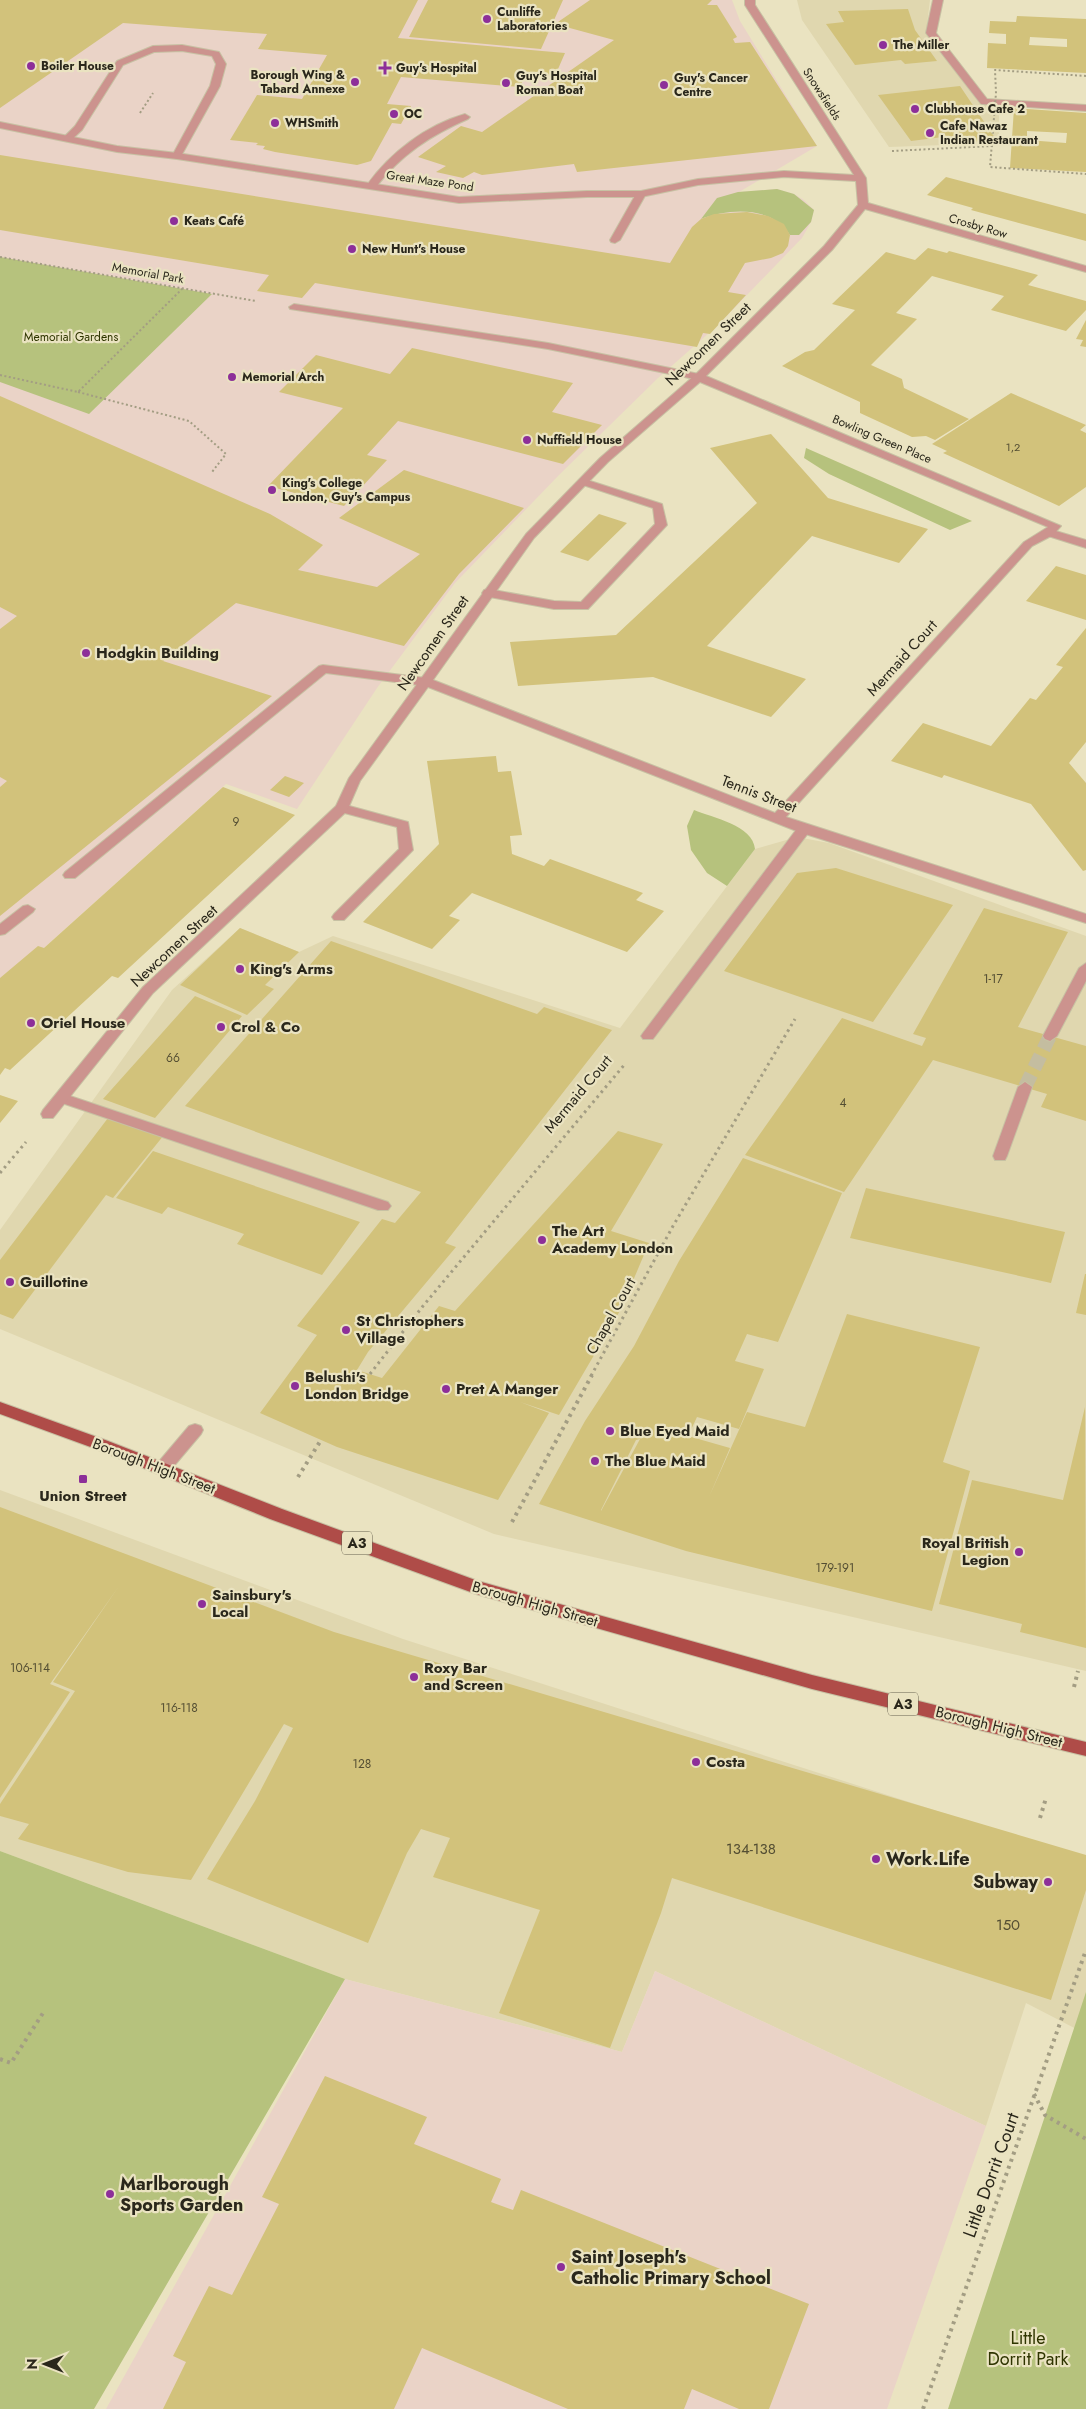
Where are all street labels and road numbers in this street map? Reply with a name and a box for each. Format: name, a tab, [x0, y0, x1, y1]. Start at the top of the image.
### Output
street label: Snowsfields	[798, 64, 846, 124]
street label: Great Maze Pond	[385, 166, 475, 196]
street label: Crosby Row	[947, 209, 1010, 243]
street label: Memorial Park	[111, 258, 186, 288]
street label: Newcomen Street	[660, 297, 756, 391]
street label: Bowling Green Place	[830, 410, 934, 468]
street label: Newcomen Street	[392, 590, 474, 695]
street label: Mermaid Court	[862, 615, 943, 701]
street label: Tennis Street	[718, 770, 800, 819]
street label: Newcomen Street	[126, 899, 223, 992]
street label: Mermaid Court	[539, 1050, 618, 1138]
street label: Chapel Court	[581, 1273, 641, 1358]
street label: Borough High Street	[89, 1432, 219, 1500]
road number: A3	[342, 1532, 372, 1555]
street label: Borough High Street	[470, 1576, 601, 1633]
road number: A3	[888, 1692, 918, 1716]
street label: Borough High Street	[933, 1701, 1065, 1753]
street label: Little Dorrit Court	[956, 2108, 1026, 2241]

